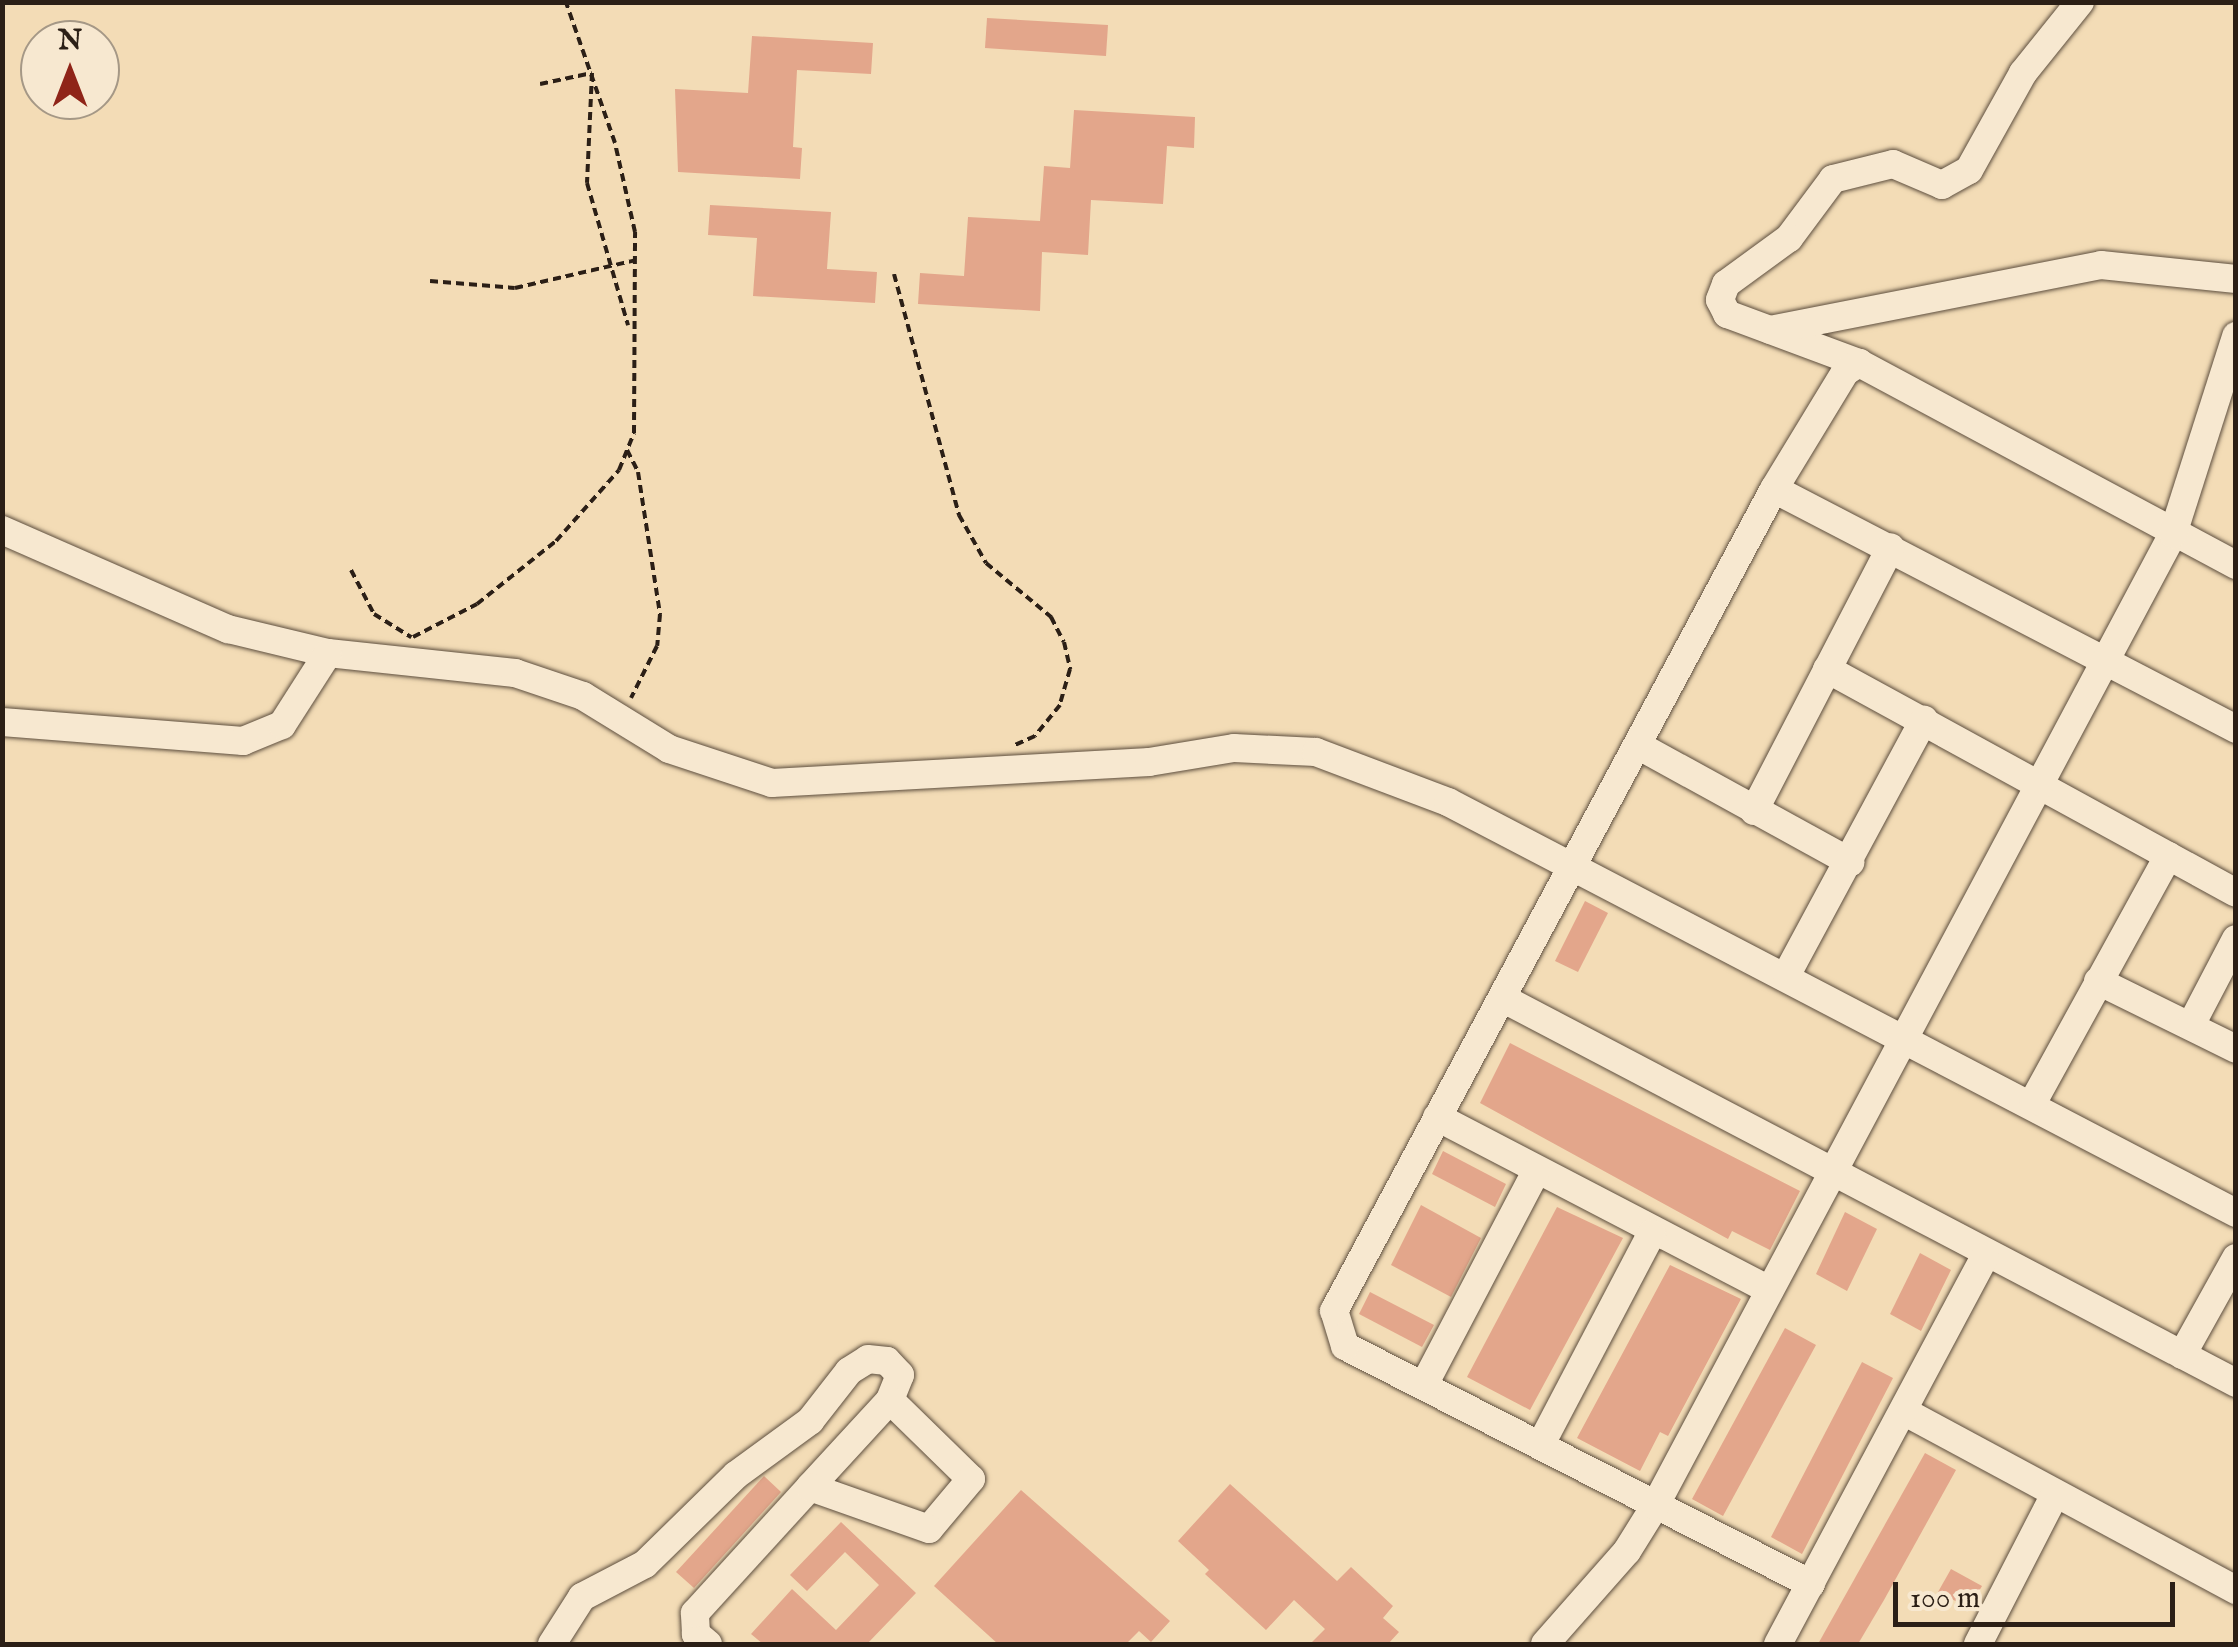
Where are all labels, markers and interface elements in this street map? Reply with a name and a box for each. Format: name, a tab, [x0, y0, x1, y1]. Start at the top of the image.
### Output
north arrow	[20, 20, 120, 120]
text: N	[58, 24, 82, 59]
scale bar	[1898, 1562, 2180, 1624]
text: 100 m	[1910, 1580, 1980, 1618]

